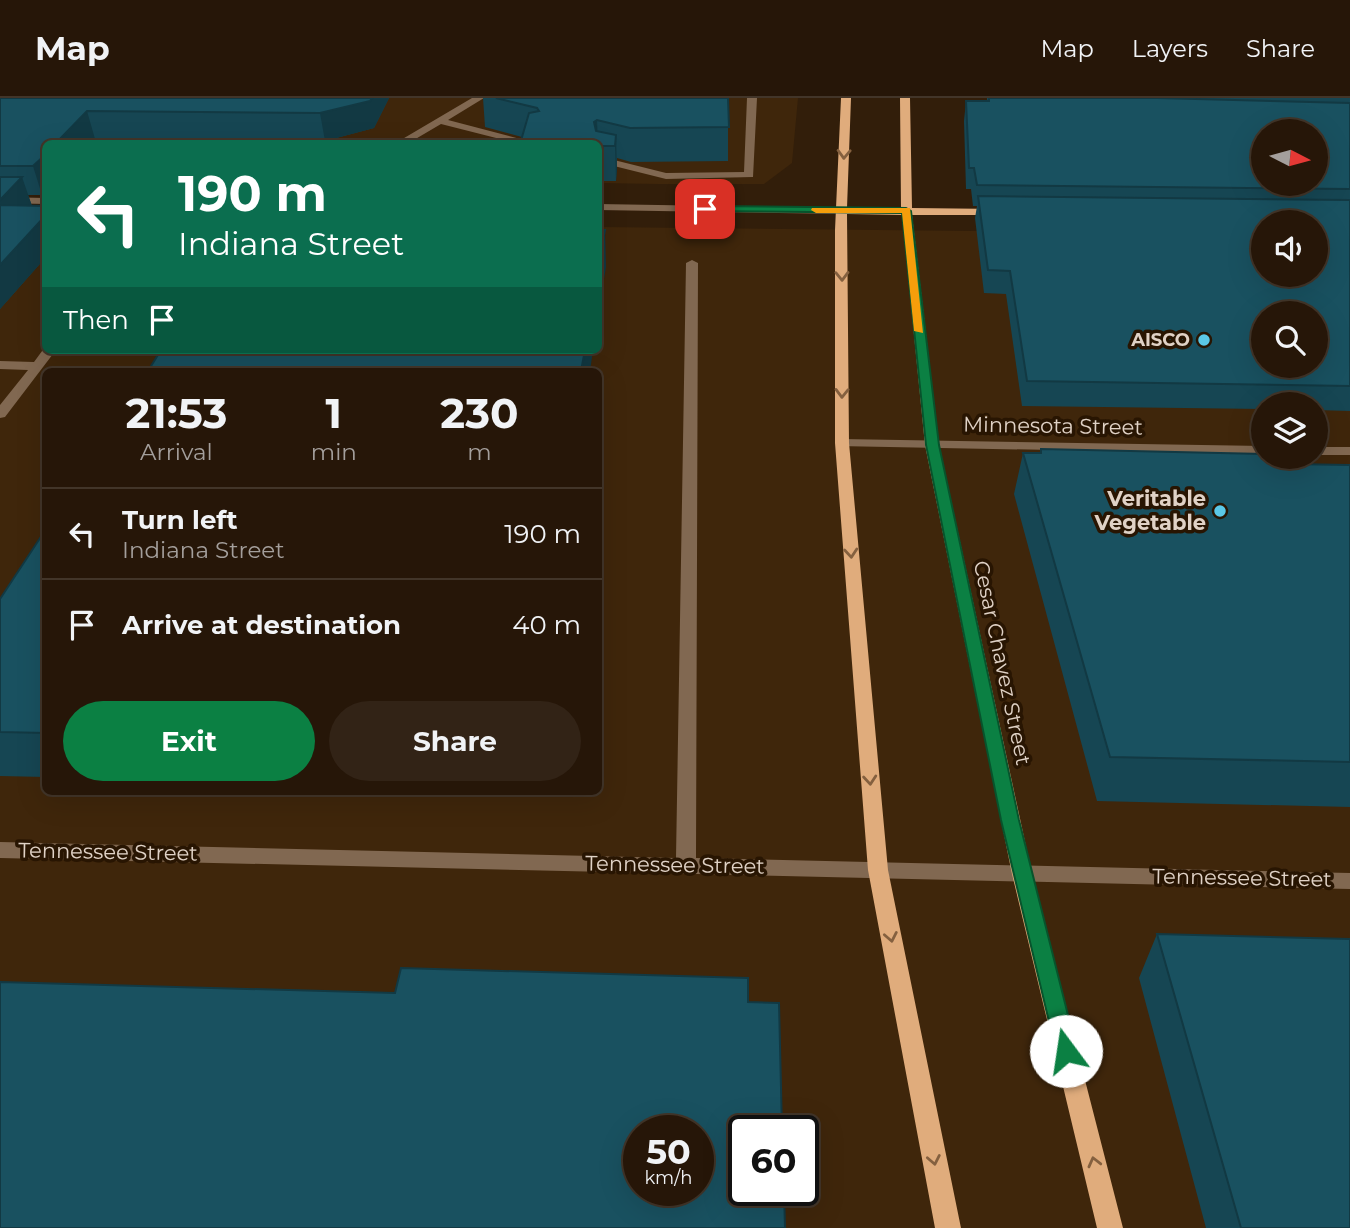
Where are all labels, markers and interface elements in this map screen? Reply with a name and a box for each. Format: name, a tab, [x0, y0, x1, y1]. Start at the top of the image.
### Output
text: Map	[35, 28, 110, 68]
text: Map	[1040, 34, 1094, 63]
text: Layers	[1132, 34, 1208, 63]
text: Share	[1246, 34, 1315, 63]
north arrow	[1251, 119, 1328, 196]
map controls	[1251, 119, 1328, 469]
one-way arrow	[836, 149, 851, 160]
text: 190 m	[178, 164, 327, 223]
icon: left	[63, 168, 154, 259]
pin	[675, 179, 735, 239]
icon: arrive	[686, 190, 724, 228]
button: sound	[1251, 210, 1328, 287]
text: Indiana Street	[178, 224, 404, 263]
one-way arrow	[834, 271, 850, 282]
icon: arrive	[143, 301, 181, 339]
button: search	[1251, 301, 1328, 378]
text: Then	[63, 304, 129, 336]
place label: AISCO	[1130, 329, 1190, 351]
marker: AISCO	[1196, 332, 1212, 348]
text: 21:53	[125, 387, 227, 439]
text: 1	[326, 387, 342, 439]
text: 230	[440, 387, 519, 439]
one-way arrow	[835, 387, 850, 398]
button: layers	[1251, 392, 1328, 469]
street label: Minnesota Street	[963, 411, 1143, 440]
text: Arrival	[140, 438, 213, 466]
text: min	[311, 438, 357, 466]
text: m	[467, 438, 492, 466]
place label: Veritable Vegetable	[1094, 486, 1206, 535]
marker: Veritable Vegetable	[1212, 503, 1228, 519]
text: Turn left	[122, 504, 238, 536]
icon: left	[63, 515, 101, 553]
text: 190 m	[504, 518, 581, 550]
text: Indiana Street	[122, 536, 285, 564]
one-way arrow	[843, 548, 858, 559]
street label: Cesar Chavez Street	[969, 558, 1036, 767]
icon: arrive	[63, 606, 101, 644]
text: Arrive at destination	[122, 609, 401, 641]
text: 40 m	[512, 609, 581, 641]
button: Exit	[63, 701, 315, 781]
button: Share	[329, 701, 581, 781]
one-way arrow	[862, 774, 877, 785]
street label: Tennessee Street	[18, 837, 198, 866]
street label: Tennessee Street	[585, 850, 765, 879]
street label: Tennessee Street	[1152, 863, 1332, 892]
one-way arrow	[882, 931, 897, 943]
position arrow	[1029, 1014, 1103, 1088]
speed limit sign: 60	[728, 1115, 819, 1206]
text: 50	[646, 1130, 691, 1173]
one-way arrow	[926, 1154, 941, 1166]
one-way arrow	[1088, 1156, 1102, 1168]
text: km/h	[644, 1167, 693, 1189]

